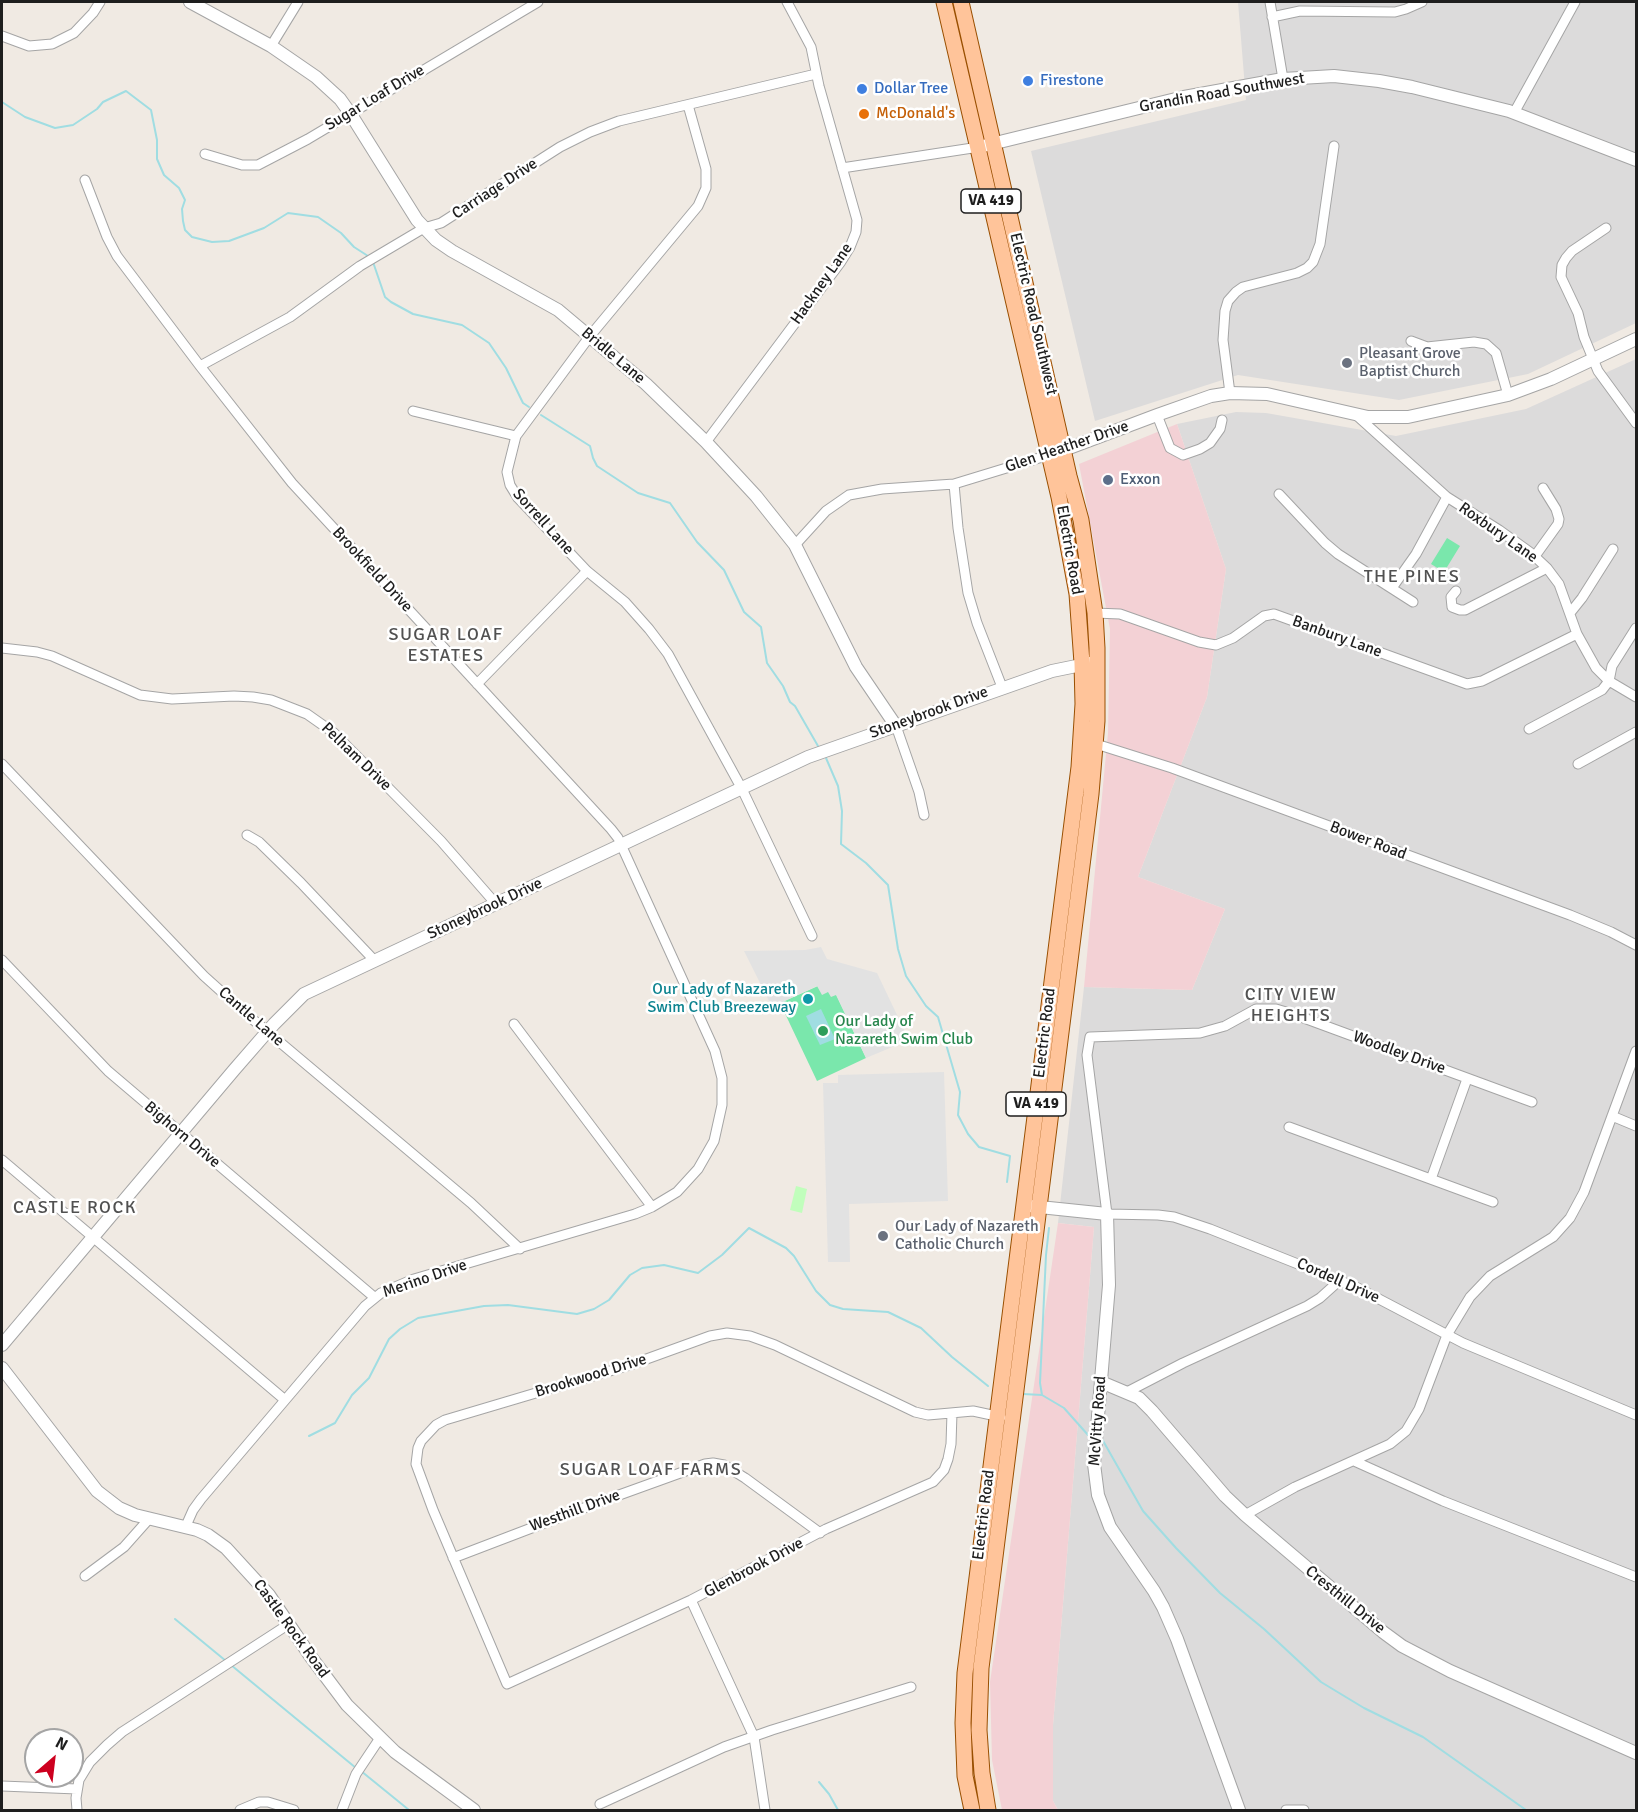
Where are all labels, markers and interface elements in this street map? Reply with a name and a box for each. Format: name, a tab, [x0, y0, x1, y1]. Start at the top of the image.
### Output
street label: Sugar Loaf Drive	[322, 61, 428, 135]
street label: Grandin Road Southwest	[1138, 69, 1306, 117]
place label: Firestone	[1040, 71, 1104, 91]
marker: Firestone	[1021, 74, 1035, 88]
place label: Dollar Tree	[874, 79, 948, 99]
marker: Dollar Tree	[855, 82, 869, 96]
place label: McDonald's	[876, 104, 955, 124]
marker: McDonald's	[857, 107, 871, 121]
street label: Carriage Drive	[449, 154, 541, 224]
road number: VA 419	[961, 189, 1021, 213]
street label: Electric Road Southwest	[1005, 231, 1061, 397]
street label: Hackney Lane	[787, 240, 857, 328]
street label: Bridle Lane	[577, 324, 649, 388]
place label: Pleasant Grove Baptist Church	[1359, 344, 1461, 382]
marker: Pleasant Grove Baptist Church	[1340, 356, 1354, 370]
street label: Glen Heather Drive	[1003, 417, 1131, 477]
place label: Exxon	[1120, 470, 1161, 490]
marker: Exxon	[1101, 473, 1115, 487]
street label: Sorrell Lane	[508, 485, 578, 559]
street label: Roxbury Lane	[1455, 499, 1541, 567]
street label: Electric Road	[1052, 504, 1086, 596]
street label: Brookfield Drive	[328, 523, 416, 617]
district label: THE PINES	[1364, 566, 1460, 588]
street label: Banbury Lane	[1290, 612, 1384, 662]
district label: SUGAR LOAF ESTATES	[388, 624, 504, 666]
street label: Stoneybrook Drive	[867, 683, 991, 743]
street label: Pelham Drive	[317, 719, 395, 795]
street label: Bower Road	[1327, 818, 1409, 864]
street label: Stoneybrook Drive	[424, 874, 546, 944]
place label: Our Lady of Nazareth Swim Club Breezeway	[648, 980, 796, 1018]
street label: Cantle Lane	[214, 983, 288, 1051]
district label: CITY VIEW HEIGHTS	[1245, 984, 1337, 1026]
street label: Electric Road	[1030, 987, 1060, 1079]
marker: Our Lady of Nazareth Swim Club Breezeway	[801, 992, 815, 1006]
place label: Our Lady of Nazareth Swim Club	[835, 1012, 973, 1050]
marker: Our Lady of Nazareth Swim Club	[816, 1024, 830, 1038]
street label: Woodley Drive	[1350, 1027, 1448, 1079]
road number: VA 419	[1006, 1092, 1066, 1116]
street label: Bighorn Drive	[140, 1098, 224, 1172]
district label: CASTLE ROCK	[13, 1197, 137, 1219]
place label: Our Lady of Nazareth Catholic Church	[895, 1217, 1039, 1255]
marker: Our Lady of Nazareth Catholic Church	[876, 1229, 890, 1243]
street label: Cordell Drive	[1294, 1254, 1382, 1308]
street label: Merino Drive	[380, 1256, 470, 1302]
street label: Brookwood Drive	[533, 1350, 649, 1402]
street label: McVitty Road	[1085, 1375, 1111, 1467]
district label: SUGAR LOAF FARMS	[560, 1459, 742, 1481]
street label: Electric Road	[969, 1469, 999, 1561]
street label: Westhill Drive	[527, 1486, 623, 1536]
street label: Glenbrook Drive	[701, 1534, 807, 1602]
street label: Cresthill Drive	[1301, 1562, 1389, 1638]
street label: Castle Rock Road	[249, 1576, 333, 1682]
north arrow	[24, 1728, 84, 1788]
text: N	[52, 1732, 71, 1755]

